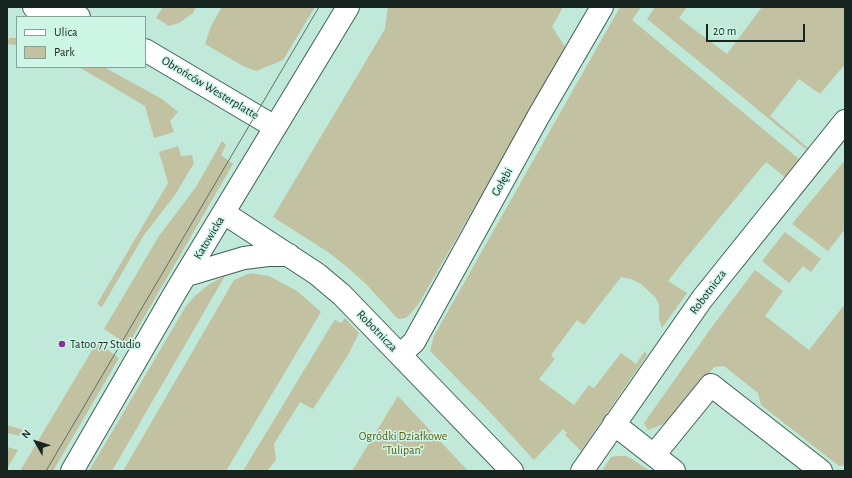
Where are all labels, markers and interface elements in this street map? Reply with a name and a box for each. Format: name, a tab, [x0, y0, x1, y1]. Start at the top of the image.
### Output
legend	[16, 16, 146, 68]
scale bar	[708, 16, 807, 42]
text: 20 m	[713, 25, 736, 37]
text: Ulica	[54, 26, 77, 38]
text: Park	[54, 46, 75, 58]
street label: Obrońców Westerplatte	[159, 53, 261, 123]
street label: Gołębi	[488, 165, 516, 199]
street label: Katowicka	[191, 214, 227, 262]
street label: Robotnicza	[687, 267, 729, 317]
street label: Robotnicza	[354, 307, 400, 355]
place label: Tatoo 77 Studio	[70, 337, 141, 351]
marker: Tatoo 77 Studio	[57, 339, 67, 349]
north arrow	[16, 422, 56, 462]
text: N	[20, 428, 33, 441]
park label: Ogródki Działkowe "Tulipan"	[359, 429, 447, 457]

